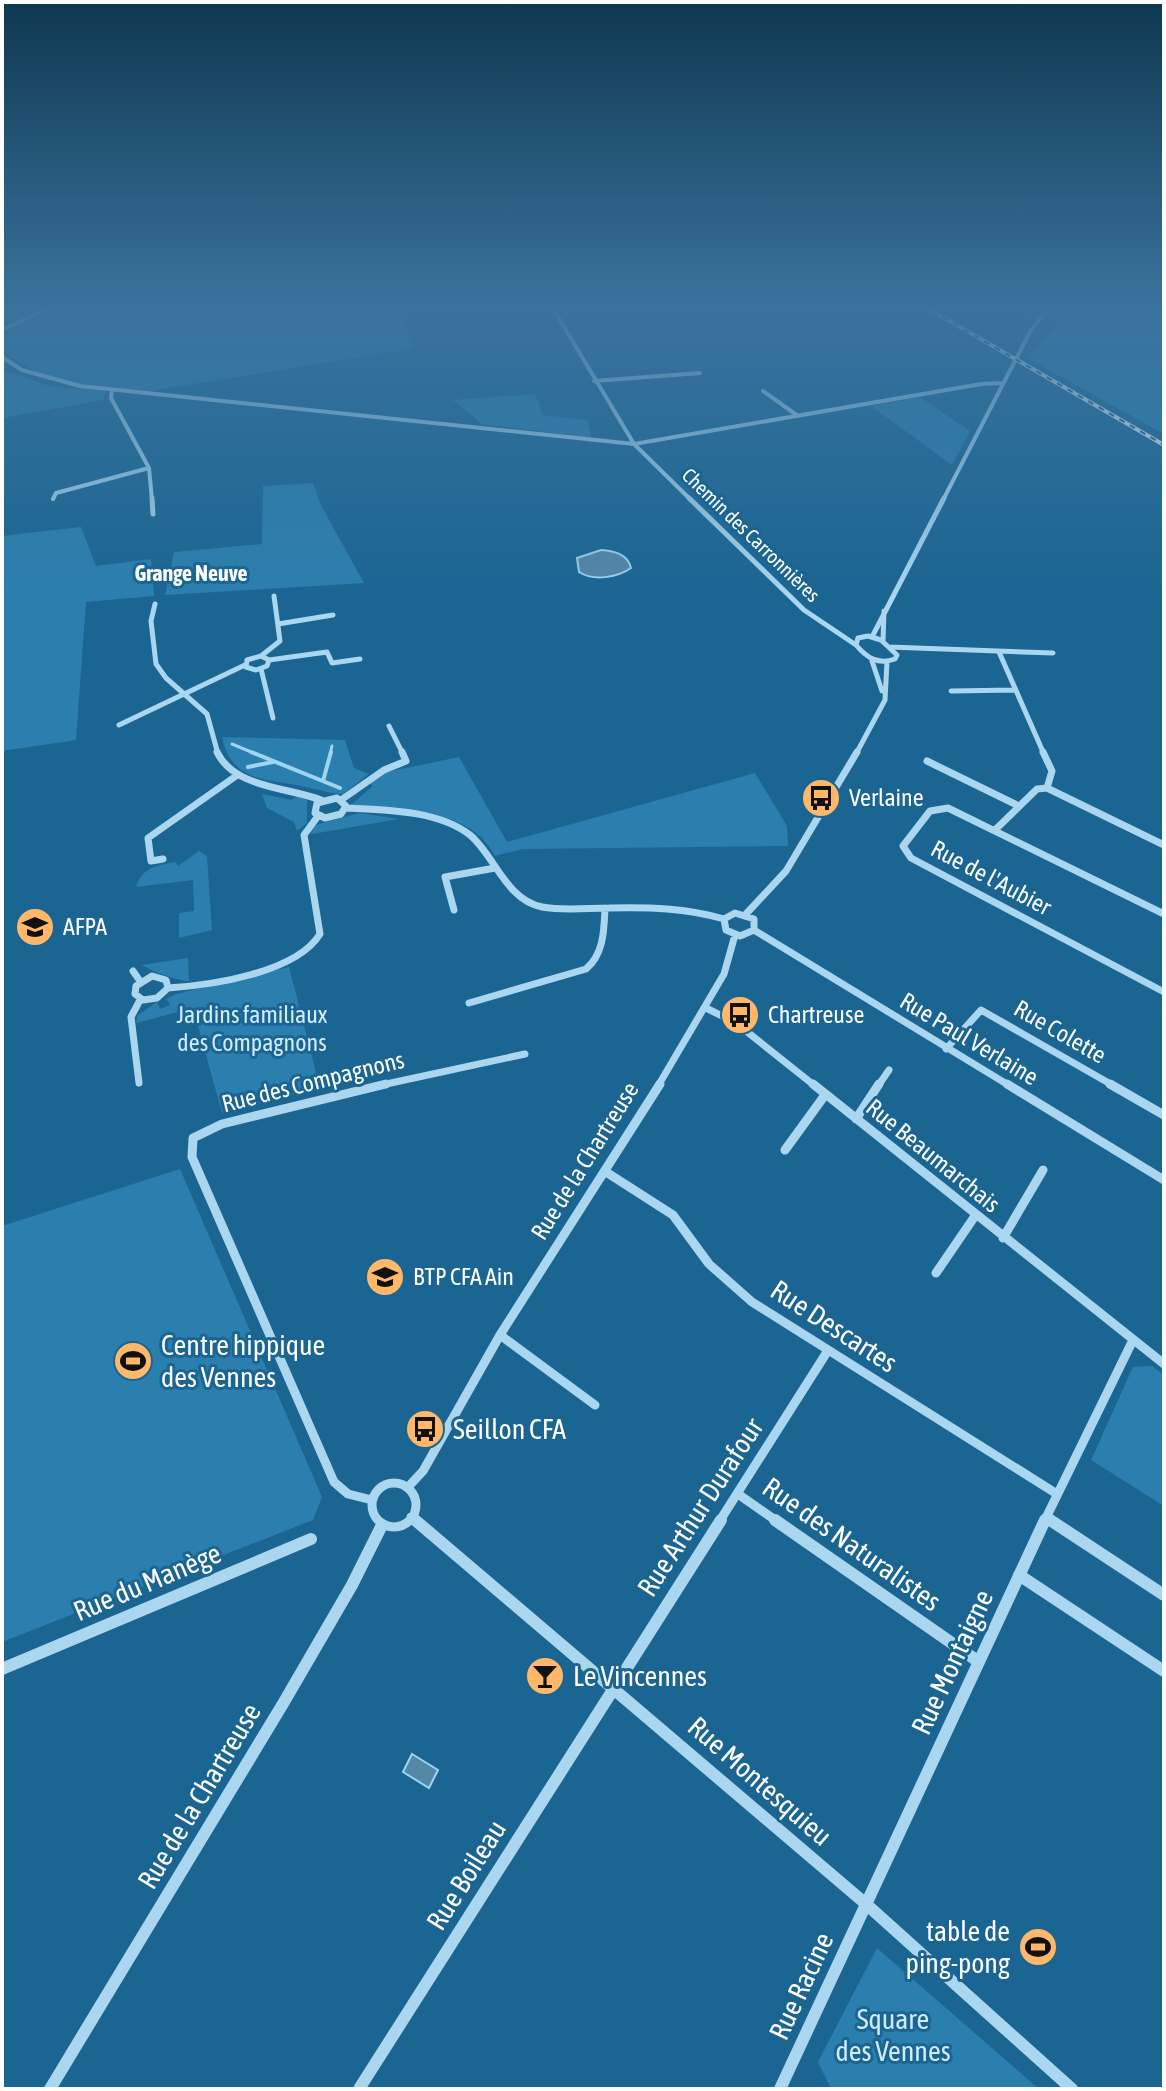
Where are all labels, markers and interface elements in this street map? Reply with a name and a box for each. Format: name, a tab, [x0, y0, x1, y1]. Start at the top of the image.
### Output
street label: Chemin des Carronnières	[678, 463, 825, 606]
district label: Grange Neuve	[134, 560, 248, 586]
bus stop icon: Verlaine	[800, 777, 842, 819]
place label: Verlaine	[849, 784, 924, 811]
street label: Rue de l'Aubier	[927, 835, 1057, 921]
school or university icon: AFPA	[14, 906, 56, 948]
place label: AFPA	[63, 913, 107, 940]
street label: Rue Paul Verlaine	[895, 987, 1043, 1090]
bus stop icon: Chartreuse	[719, 994, 761, 1036]
street label: Rue Colette	[1010, 995, 1111, 1069]
park label: Jardins familiaux des Compagnons	[176, 1001, 328, 1056]
place label: Chartreuse	[768, 1001, 864, 1028]
street label: Rue des Compagnons	[219, 1046, 407, 1117]
street label: Rue de la Chartreuse	[525, 1077, 644, 1244]
street label: Rue Beaumarchais	[861, 1094, 1006, 1218]
school or university icon: BTP CFA Ain	[364, 1256, 406, 1298]
place label: BTP CFA Ain	[413, 1263, 514, 1290]
street label: Rue Descartes	[765, 1273, 903, 1379]
place label: Centre hippique des Vennes	[161, 1329, 325, 1393]
sports icon: Centre hippique des Vennes	[112, 1340, 154, 1382]
bus stop icon: Seillon CFA	[404, 1408, 446, 1450]
street label: Rue Arthur Durafour	[631, 1411, 770, 1602]
place label: Seillon CFA	[453, 1413, 566, 1445]
street label: Rue des Naturalistes	[757, 1471, 947, 1617]
street label: Rue du Manège	[69, 1537, 225, 1627]
street label: Rue Montaigne	[905, 1585, 999, 1739]
bar icon: Le Vincennes	[524, 1655, 566, 1697]
place label: Le Vincennes	[573, 1660, 707, 1692]
street label: Rue de la Chartreuse	[131, 1698, 267, 1894]
street label: Rue Montesquieu	[682, 1710, 838, 1852]
street label: Rue Boileau	[420, 1814, 512, 1936]
place label: table de ping-pong	[906, 1915, 1010, 1979]
sports icon: table de ping-pong	[1017, 1926, 1059, 1968]
street label: Rue Racine	[762, 1927, 840, 2045]
park label: Square des Vennes	[835, 2003, 951, 2067]

